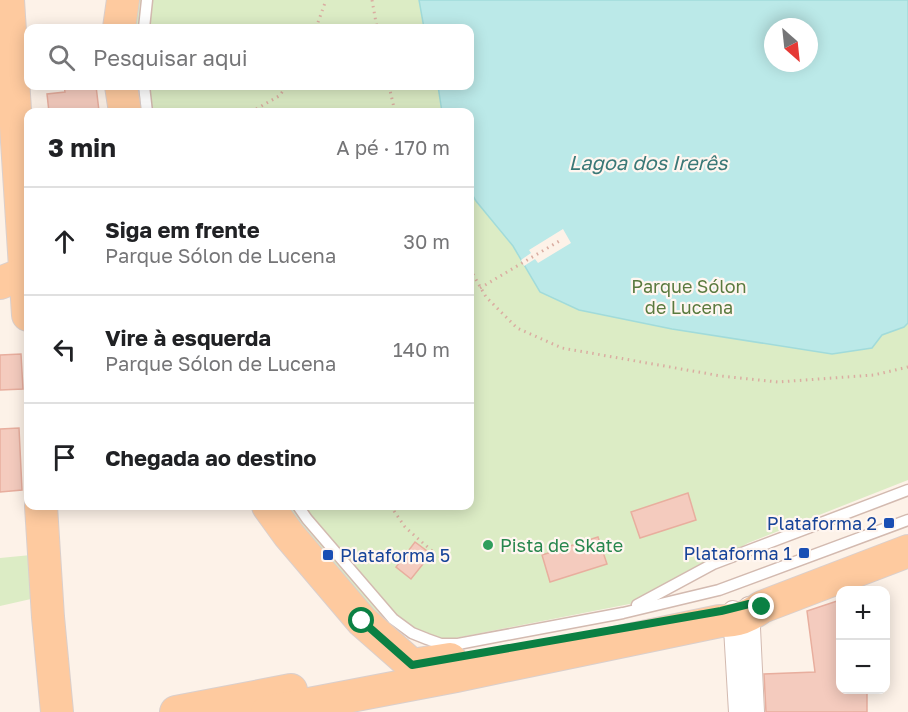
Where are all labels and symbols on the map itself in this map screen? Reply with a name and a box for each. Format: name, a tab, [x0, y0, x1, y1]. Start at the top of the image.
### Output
north arrow	[764, 18, 818, 72]
water label: Lagoa dos Irerês	[569, 150, 729, 175]
park label: Parque Sólon de Lucena	[631, 275, 747, 318]
place label: Plataforma 2	[767, 512, 877, 534]
marker: Plataforma 2	[882, 516, 896, 530]
place label: Pista de Skate	[500, 534, 623, 556]
marker: Pista de Skate	[481, 538, 495, 552]
place label: Plataforma 1	[684, 542, 792, 564]
place label: Plataforma 5	[340, 544, 450, 566]
marker: Plataforma 1	[797, 546, 811, 560]
marker: Plataforma 5	[321, 548, 335, 562]
route end	[748, 593, 774, 619]
route start	[348, 607, 374, 633]

